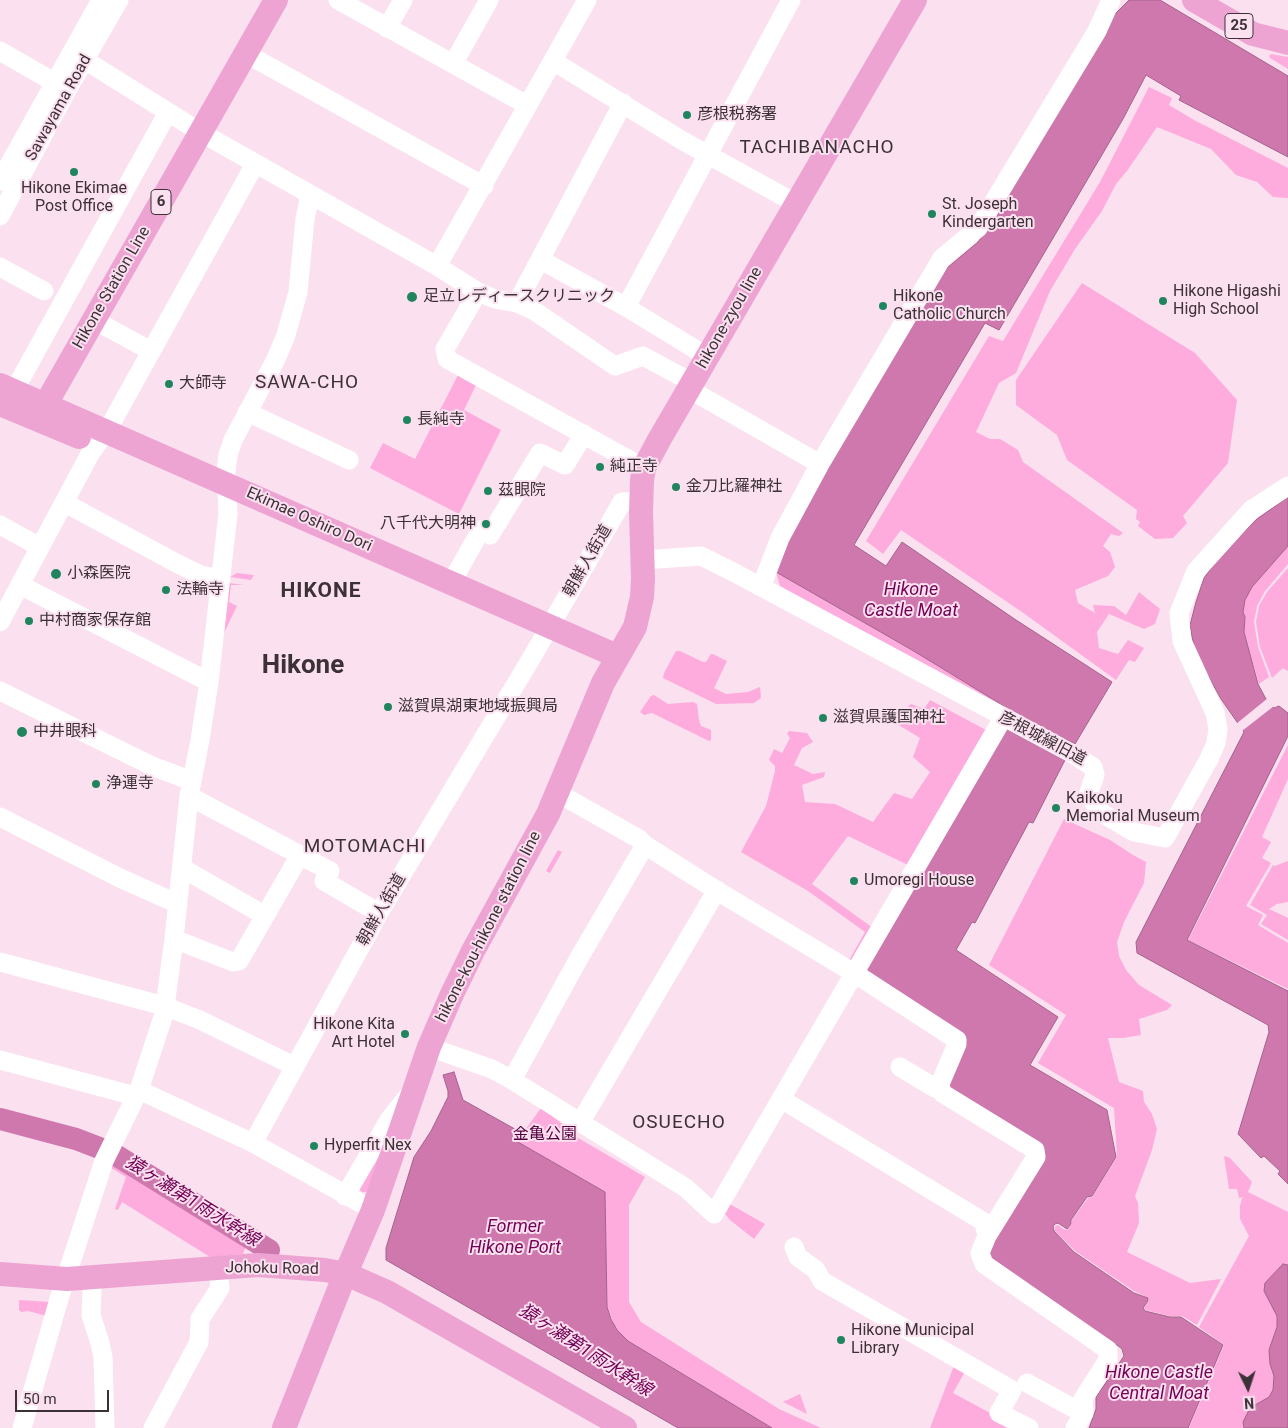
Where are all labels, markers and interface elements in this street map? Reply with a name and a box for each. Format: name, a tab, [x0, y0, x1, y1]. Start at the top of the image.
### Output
road number: 25	[1225, 14, 1253, 38]
street label: Sawayama Road	[22, 52, 96, 164]
place label: 彦根税務署	[697, 105, 777, 125]
marker: 彦根税務署	[681, 109, 693, 121]
district label: TACHIBANACHO	[738, 137, 896, 159]
marker: Hikone Ekimae Post Office	[68, 166, 80, 178]
place label: Hikone Ekimae Post Office	[21, 179, 127, 217]
road number: 6	[151, 190, 171, 214]
place label: St. Joseph Kindergarten	[942, 195, 1034, 233]
marker: St. Joseph Kindergarten	[926, 208, 938, 220]
street label: Hikone Station Line	[69, 223, 155, 353]
street label: hikone-zyou line	[693, 264, 767, 372]
place label: Hikone Higashi High School	[1173, 282, 1281, 320]
place label: 足立レディースクリニック	[423, 287, 615, 307]
place label: Hikone Catholic Church	[893, 287, 1006, 325]
marker: 足立レディースクリニック	[405, 290, 419, 304]
marker: Hikone Higashi High School	[1157, 295, 1169, 307]
marker: Hikone Catholic Church	[877, 300, 889, 312]
district label: SAWA-CHO	[254, 372, 360, 394]
place label: 大師寺	[179, 374, 227, 394]
marker: 大師寺	[163, 378, 175, 390]
place label: 長純寺	[417, 410, 465, 430]
marker: 長純寺	[401, 414, 413, 426]
place label: 純正寺	[610, 457, 658, 477]
marker: 純正寺	[594, 461, 606, 473]
place label: 金刀比羅神社	[686, 477, 782, 497]
place label: 茲眼院	[498, 481, 546, 501]
marker: 金刀比羅神社	[670, 481, 682, 493]
street label: Ekimae Oshiro Dori	[243, 484, 375, 556]
marker: 茲眼院	[482, 485, 494, 497]
place label: 八千代大明神	[380, 514, 476, 534]
marker: 八千代大明神	[480, 518, 492, 530]
street label: 朝鮮人街道	[560, 522, 616, 600]
place label: 小森医院	[67, 564, 131, 584]
marker: 小森医院	[49, 567, 63, 581]
district label: HIKONE	[280, 579, 362, 605]
water label: Hikone Castle Moat	[864, 579, 958, 622]
place label: 法輪寺	[176, 580, 224, 600]
marker: 法輪寺	[160, 584, 172, 596]
place label: 中村商家保存館	[39, 611, 151, 631]
marker: 中村商家保存館	[23, 615, 35, 627]
district label: Hikone	[262, 650, 344, 682]
place label: 滋賀県湖東地域振興局	[398, 697, 558, 717]
marker: 滋賀県湖東地域振興局	[382, 701, 394, 713]
place label: 滋賀県護国神社	[833, 708, 945, 728]
street label: 彦根城線旧道	[995, 708, 1089, 770]
marker: 滋賀県護国神社	[817, 712, 829, 724]
place label: 中井眼科	[33, 722, 97, 742]
marker: 中井眼科	[15, 725, 29, 739]
place label: 浄運寺	[106, 774, 154, 794]
marker: 浄運寺	[90, 778, 102, 790]
place label: Kaikoku Memorial Museum	[1066, 789, 1200, 827]
marker: Kaikoku Memorial Museum	[1050, 802, 1062, 814]
street label: hikone-kou-hikone station line	[432, 828, 546, 1026]
district label: MOTOMACHI	[303, 836, 427, 858]
street label: 朝鮮人街道	[354, 871, 410, 949]
place label: Umoregi House	[864, 871, 974, 891]
marker: Umoregi House	[848, 875, 860, 887]
place label: Hikone Kita Art Hotel	[313, 1015, 395, 1053]
marker: Hikone Kita Art Hotel	[399, 1028, 411, 1040]
district label: OSUECHO	[631, 1112, 727, 1134]
park label: 金亀公園	[513, 1125, 577, 1145]
place label: Hyperfit Nex	[324, 1136, 412, 1156]
marker: Hyperfit Nex	[308, 1140, 320, 1152]
water label: 猿ヶ瀬第1雨水幹線	[121, 1152, 263, 1252]
water label: Former Hikone Port	[469, 1216, 561, 1258]
street label: Johoku Road	[225, 1259, 319, 1279]
water label: 猿ヶ瀬第1雨水幹線	[515, 1300, 655, 1402]
place label: Hikone Municipal Library	[851, 1321, 974, 1359]
marker: Hikone Municipal Library	[835, 1334, 847, 1346]
water label: Hikone Castle Central Moat	[1105, 1362, 1213, 1405]
north arrow	[1223, 1363, 1273, 1413]
scale bar	[18, 1380, 111, 1412]
text: 50 m	[23, 1390, 57, 1408]
text: N	[1244, 1395, 1255, 1411]

